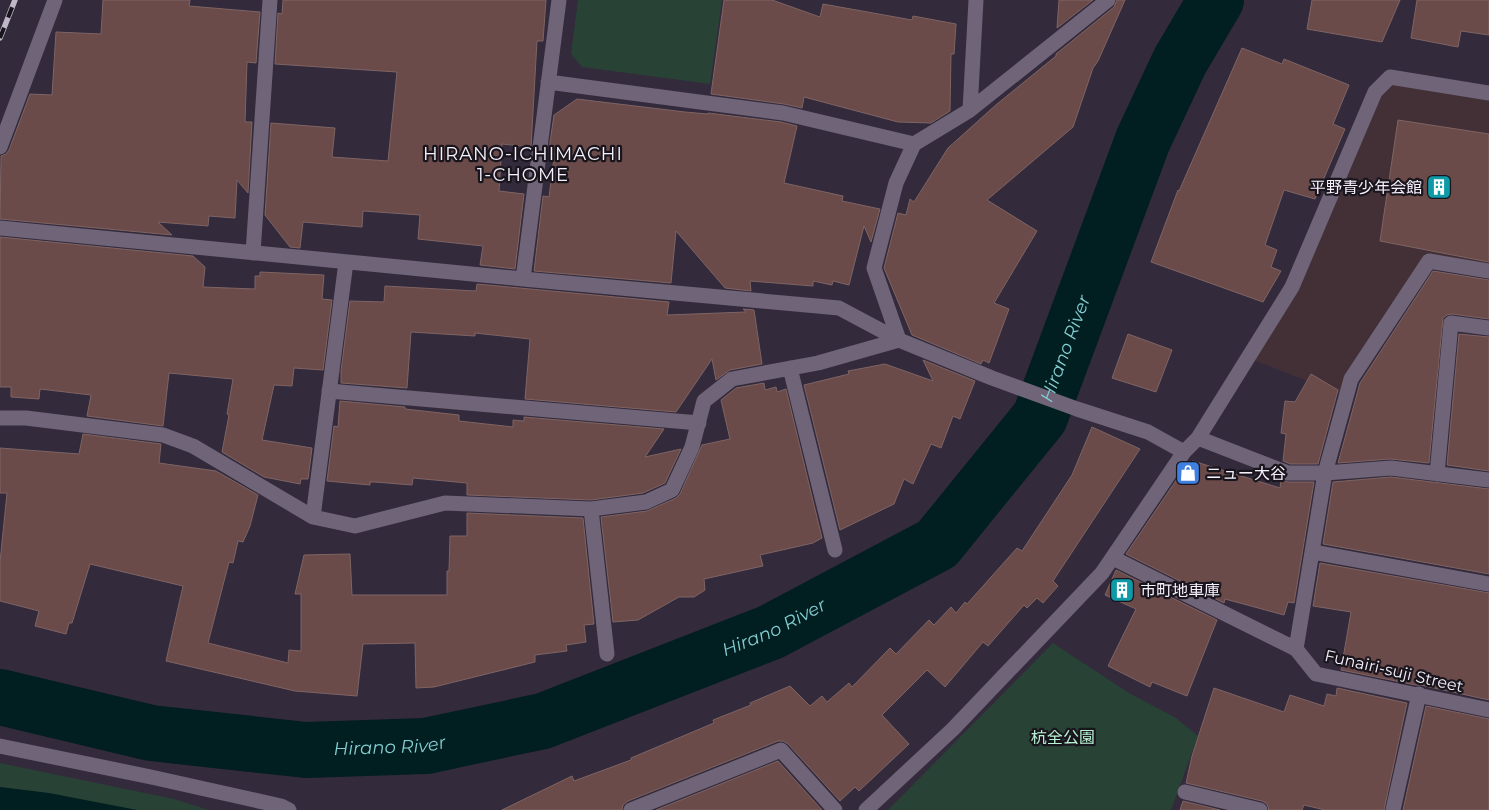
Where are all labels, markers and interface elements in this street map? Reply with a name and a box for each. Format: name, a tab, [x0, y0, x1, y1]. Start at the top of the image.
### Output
district label: HIRANO-ICHIMACHI 1-CHOME	[423, 143, 623, 186]
building icon: 平野青少年会館	[1426, 174, 1452, 200]
place label: 平野青少年会館	[1310, 178, 1422, 197]
water label: Hirano River	[1036, 291, 1096, 405]
shop icon: ニュー大谷	[1175, 460, 1201, 486]
place label: ニュー大谷	[1206, 464, 1286, 483]
building icon: 市町地車庫	[1109, 577, 1135, 603]
place label: 市町地車庫	[1140, 581, 1220, 600]
water label: Hirano River	[719, 594, 830, 661]
street label: Funairi-suji Street	[1323, 646, 1466, 696]
park label: 杭全公園	[1031, 728, 1095, 747]
water label: Hirano River	[333, 731, 449, 760]

